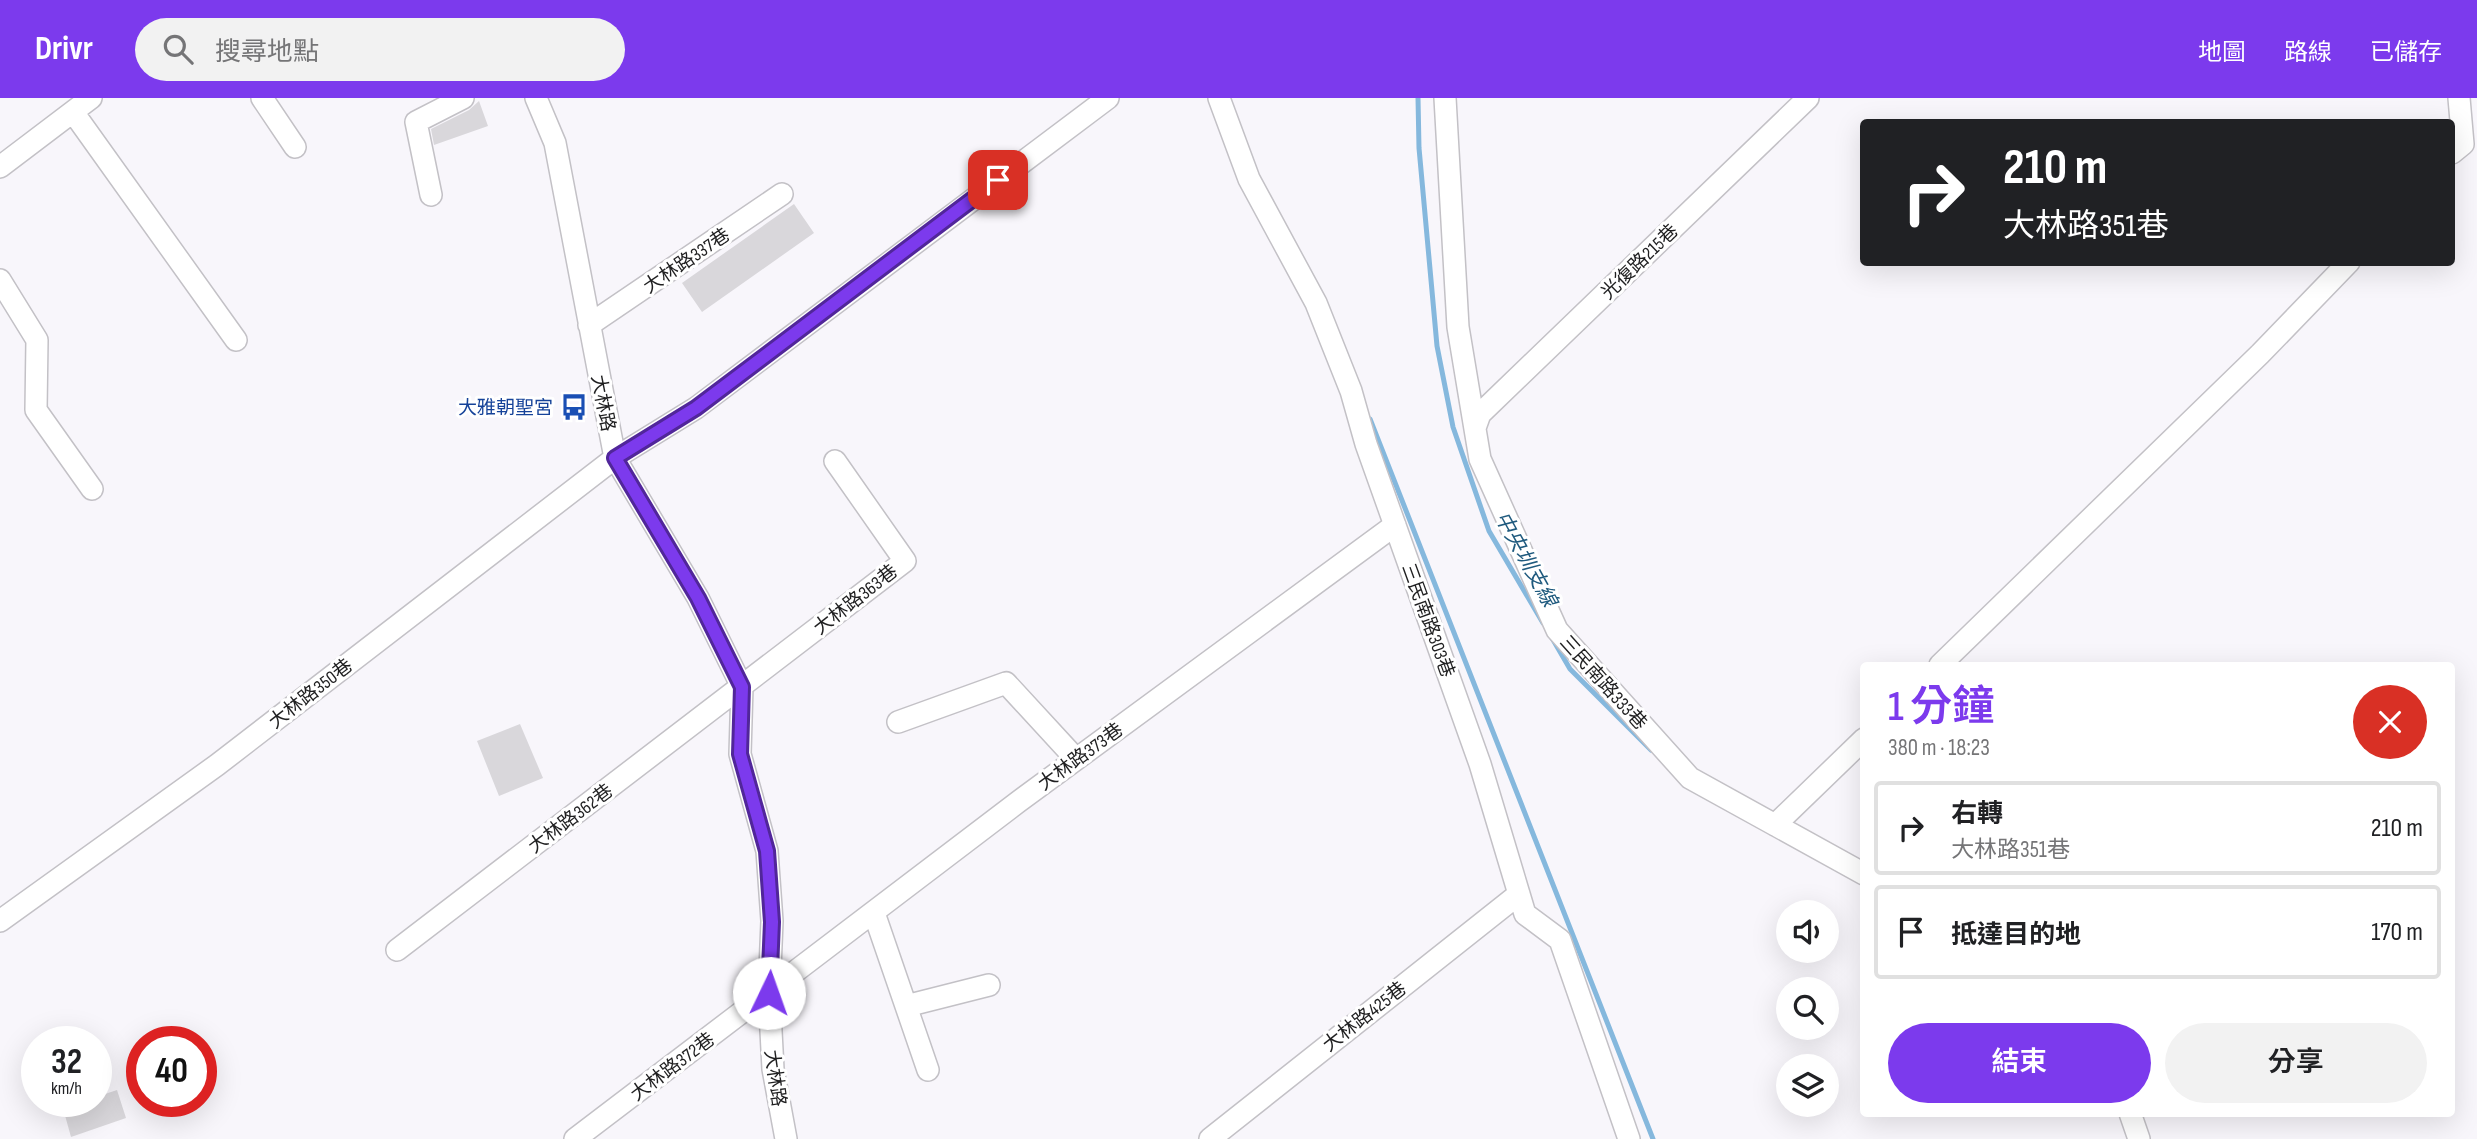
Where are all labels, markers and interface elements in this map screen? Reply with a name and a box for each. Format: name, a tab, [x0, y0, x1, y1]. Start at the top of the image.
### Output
search box	[135, 18, 625, 81]
text: Drivr	[35, 29, 93, 69]
icon: search	[159, 30, 197, 68]
text: 搜尋地點	[215, 37, 319, 68]
text: 地圖	[2198, 38, 2246, 67]
text: 路線	[2284, 38, 2332, 67]
text: 已儲存	[2370, 38, 2442, 67]
text: 210 m	[2003, 139, 2107, 198]
icon: right	[1888, 147, 1979, 238]
pin	[968, 150, 1028, 210]
icon: arrive	[979, 161, 1017, 199]
text: 大林路351巷	[2003, 207, 2168, 246]
street label: 光復路215巷	[1597, 220, 1683, 304]
street label: 大林路337巷	[639, 224, 735, 299]
street label: 大林路	[586, 373, 619, 433]
bus stop icon: 大雅朝聖宮	[559, 392, 589, 422]
place label: 大雅朝聖宮	[458, 397, 553, 420]
water label: 中央圳支線	[1489, 507, 1563, 613]
street label: 大林路363巷	[809, 560, 902, 640]
street label: 三民南路303巷	[1396, 560, 1459, 681]
street label: 三民南路333巷	[1555, 631, 1651, 735]
street label: 大林路350巷	[264, 654, 357, 734]
text: 1 分鐘	[1888, 682, 1994, 733]
button: close	[2353, 685, 2427, 759]
street label: 大林路373巷	[1034, 719, 1128, 796]
text: 380 m · 18:23	[1888, 734, 1990, 762]
street label: 大林路362巷	[524, 780, 618, 859]
text: 右轉	[1951, 799, 2003, 830]
icon: right	[1892, 809, 1930, 847]
text: 210 m	[2371, 813, 2423, 844]
text: 大林路351巷	[1951, 836, 2070, 864]
map controls	[1776, 900, 1839, 1117]
button: sound	[1776, 900, 1839, 963]
icon: arrive	[1892, 913, 1930, 951]
text: 170 m	[2371, 917, 2423, 948]
text: 抵達目的地	[1951, 920, 2081, 951]
position arrow	[732, 956, 806, 1030]
street label: 大林路425巷	[1319, 977, 1411, 1057]
button: search	[1776, 977, 1839, 1040]
button: 結束	[1888, 1023, 2151, 1103]
button: 分享	[2165, 1023, 2427, 1103]
speed limit sign: 40	[126, 1026, 217, 1117]
street label: 大林路372巷	[626, 1028, 720, 1106]
text: 32	[51, 1041, 82, 1084]
street label: 大林路	[759, 1048, 790, 1108]
button: layers	[1776, 1054, 1839, 1117]
text: km/h	[51, 1078, 82, 1099]

